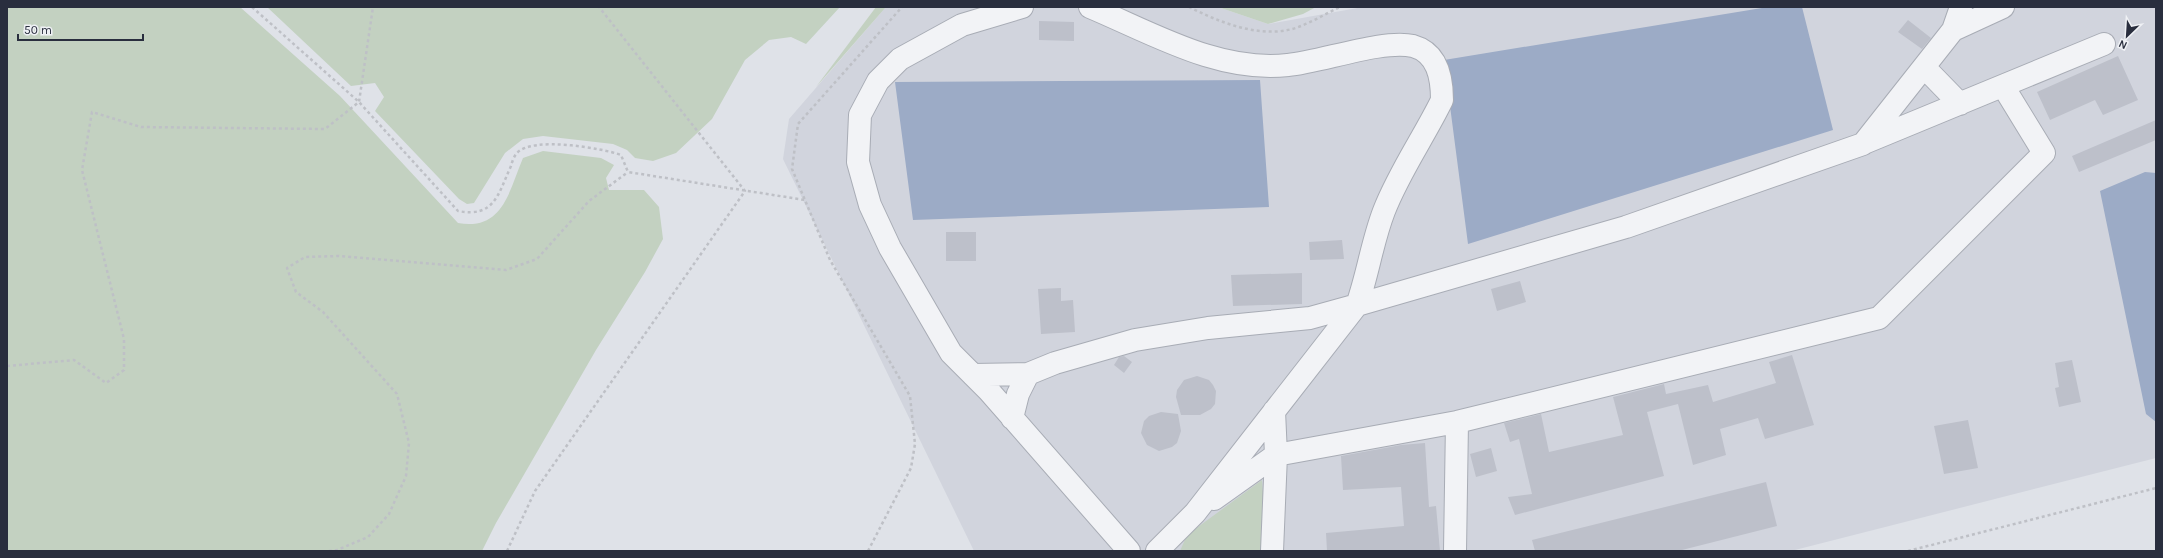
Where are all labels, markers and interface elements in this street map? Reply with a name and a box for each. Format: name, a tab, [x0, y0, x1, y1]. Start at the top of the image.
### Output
scale bar	[18, 16, 143, 42]
north arrow	[2107, 16, 2147, 56]
text: 50 m	[24, 23, 52, 37]
text: N	[2117, 37, 2129, 52]

